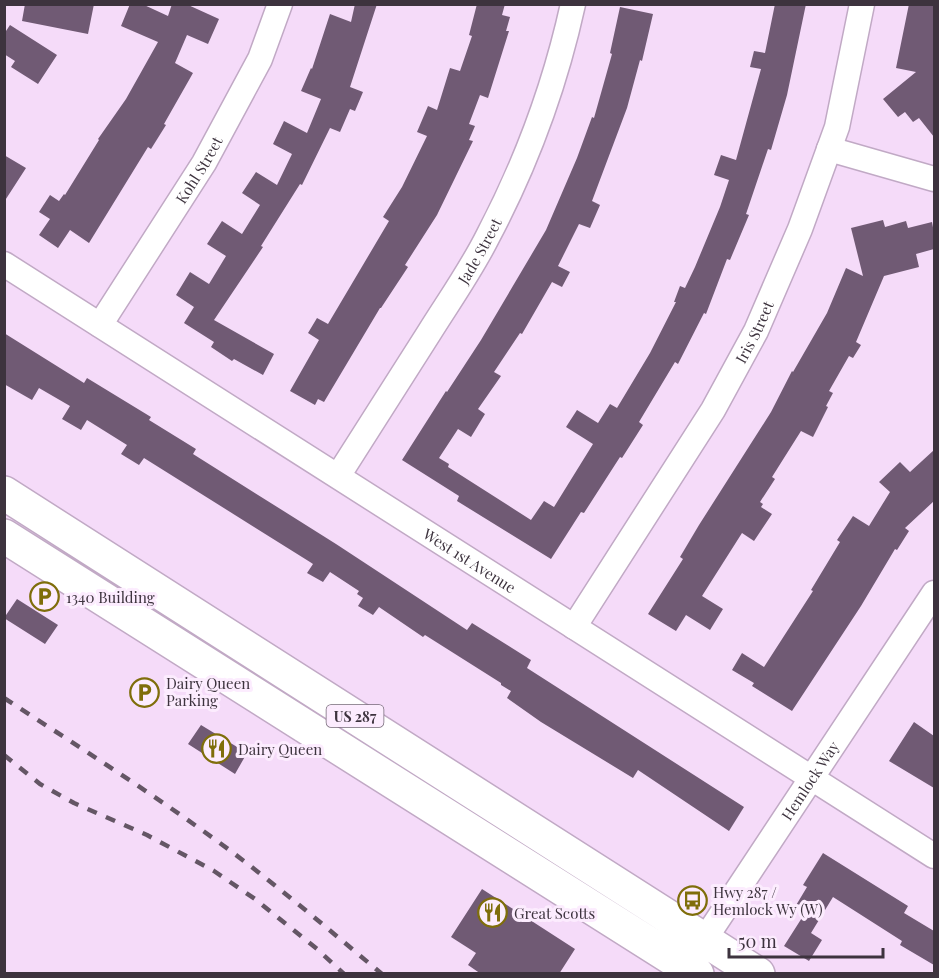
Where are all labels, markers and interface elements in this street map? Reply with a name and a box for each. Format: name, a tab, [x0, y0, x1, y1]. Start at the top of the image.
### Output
street label: Kohl Street	[171, 132, 227, 207]
street label: Jade Street	[453, 214, 506, 288]
street label: Iris Street	[730, 297, 778, 367]
street label: West 1st Avenue	[419, 523, 520, 597]
parking icon: 1340 Building	[29, 581, 61, 613]
place label: 1340 Building	[66, 587, 155, 607]
place label: Dairy Queen Parking	[166, 673, 250, 710]
parking icon: Dairy Queen Parking	[129, 676, 161, 708]
road number: US 287	[326, 705, 384, 727]
restaurant icon: Dairy Queen	[201, 733, 233, 765]
street label: Hemlock Way	[776, 737, 843, 824]
place label: Dairy Queen	[238, 739, 322, 759]
place label: Hwy 287 / Hemlock Wy (W)	[713, 882, 823, 919]
bus stop icon: Hwy 287 / Hemlock Wy (W)	[676, 885, 708, 917]
restaurant icon: Great Scotts	[477, 897, 509, 929]
place label: Great Scotts	[514, 903, 595, 923]
scale bar	[729, 921, 884, 959]
text: 50 m	[738, 929, 777, 953]

